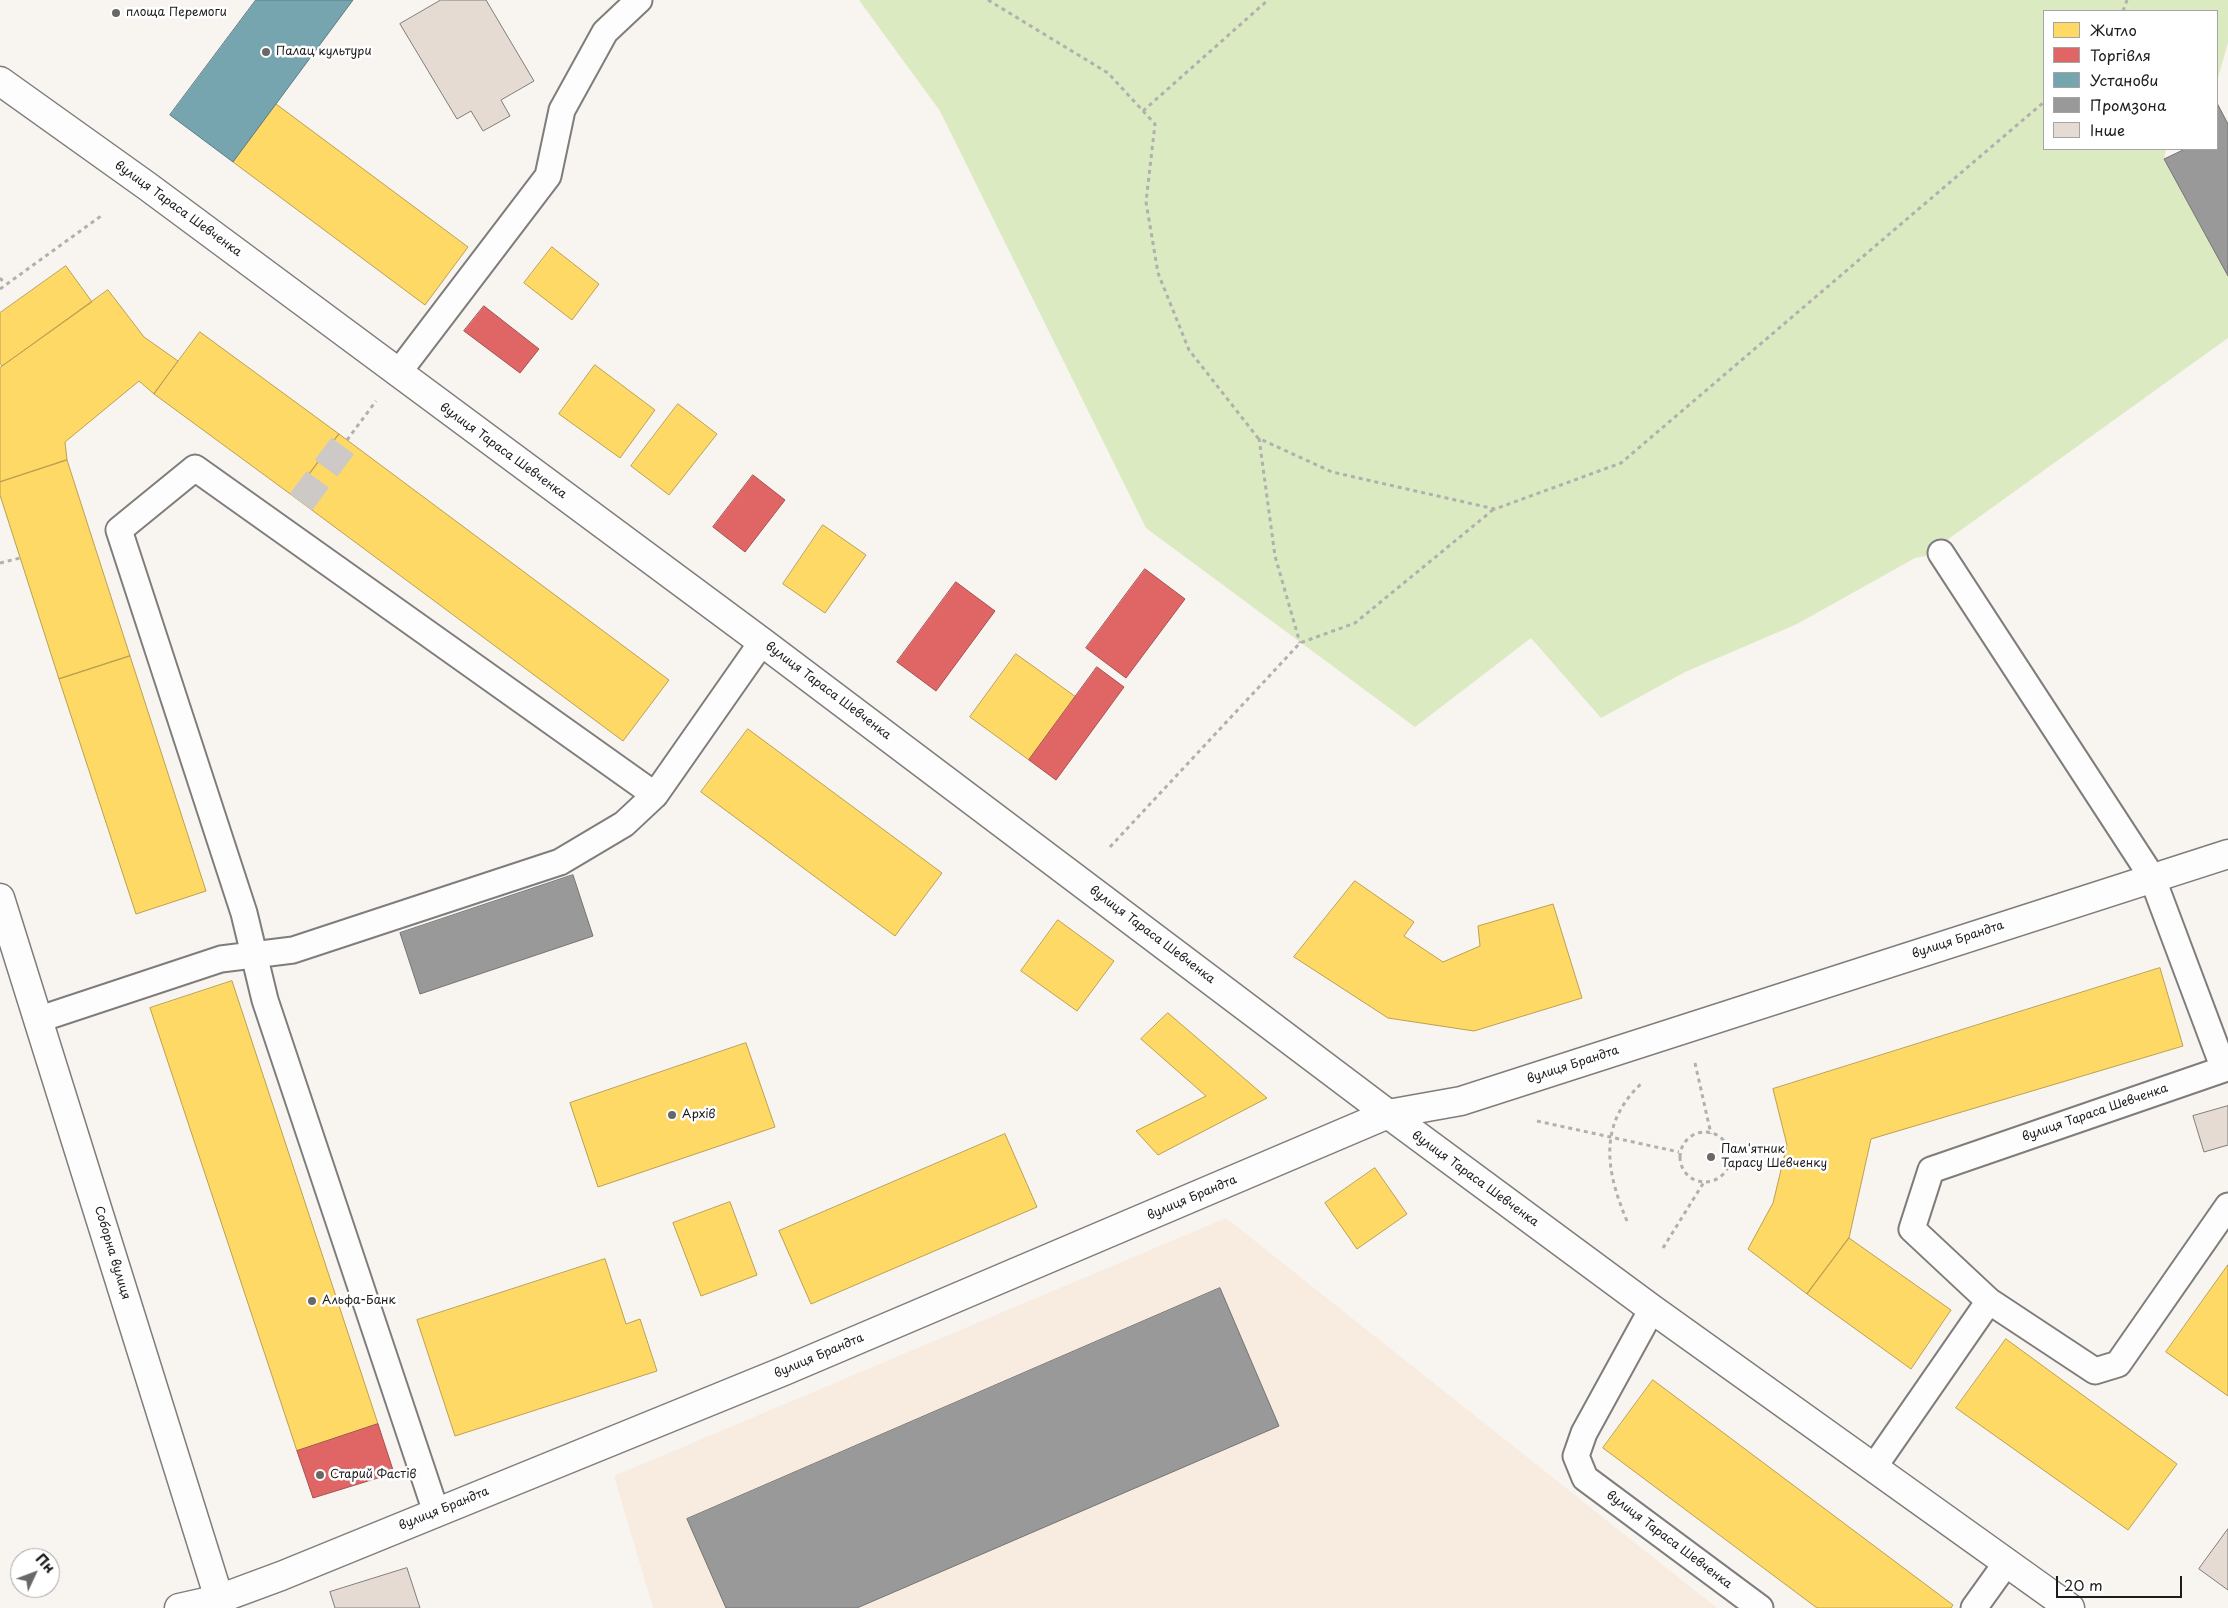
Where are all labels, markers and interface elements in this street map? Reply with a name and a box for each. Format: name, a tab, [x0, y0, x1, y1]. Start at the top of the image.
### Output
place label: площа Перемоги	[126, 6, 227, 20]
marker: площа Перемоги	[110, 7, 122, 19]
legend	[2043, 10, 2218, 150]
text: Житло	[2090, 18, 2137, 41]
text: Торгівля	[2090, 43, 2151, 66]
place label: Палац культури	[276, 45, 371, 59]
marker: Палац культури	[260, 46, 272, 58]
text: Установи	[2090, 68, 2158, 91]
text: Промзона	[2090, 93, 2166, 116]
text: Інше	[2090, 118, 2125, 141]
street label: вулиця Тараса Шевченка	[112, 158, 244, 260]
street label: вулиця Тараса Шевченка	[437, 400, 569, 502]
street label: вулиця Тараса Шевченка	[762, 639, 894, 743]
street label: вулиця Тараса Шевченка	[1086, 883, 1218, 987]
street label: вулиця Брандта	[1910, 918, 2006, 962]
street label: вулиця Брандта	[1525, 1043, 1621, 1087]
street label: вулиця Тараса Шевченка	[2020, 1081, 2170, 1145]
place label: Архів	[682, 1108, 716, 1122]
marker: Архів	[666, 1109, 678, 1121]
street label: вулиця Тараса Шевченка	[1409, 1128, 1541, 1230]
place label: Пам'ятник Тарасу Шевченку	[1721, 1143, 1827, 1171]
marker: Пам'ятник Тарасу Шевченку	[1705, 1151, 1717, 1163]
street label: вулиця Брандта	[1145, 1173, 1239, 1223]
street label: Соборна вулиця	[91, 1205, 133, 1301]
place label: Альфа-Банк	[322, 1294, 396, 1308]
marker: Альфа-Банк	[306, 1295, 318, 1307]
street label: вулиця Брандта	[772, 1331, 866, 1381]
place label: Старий Фастів	[330, 1468, 416, 1482]
marker: Старий Фастів	[314, 1469, 326, 1481]
street label: вулиця Брандта	[397, 1484, 491, 1534]
street label: вулиця Тараса Шевченка	[1603, 1488, 1735, 1592]
north arrow	[10, 1548, 60, 1598]
text: Пн	[31, 1549, 60, 1578]
scale bar	[2058, 1566, 2184, 1598]
text: 20 m	[2064, 1573, 2103, 1596]

